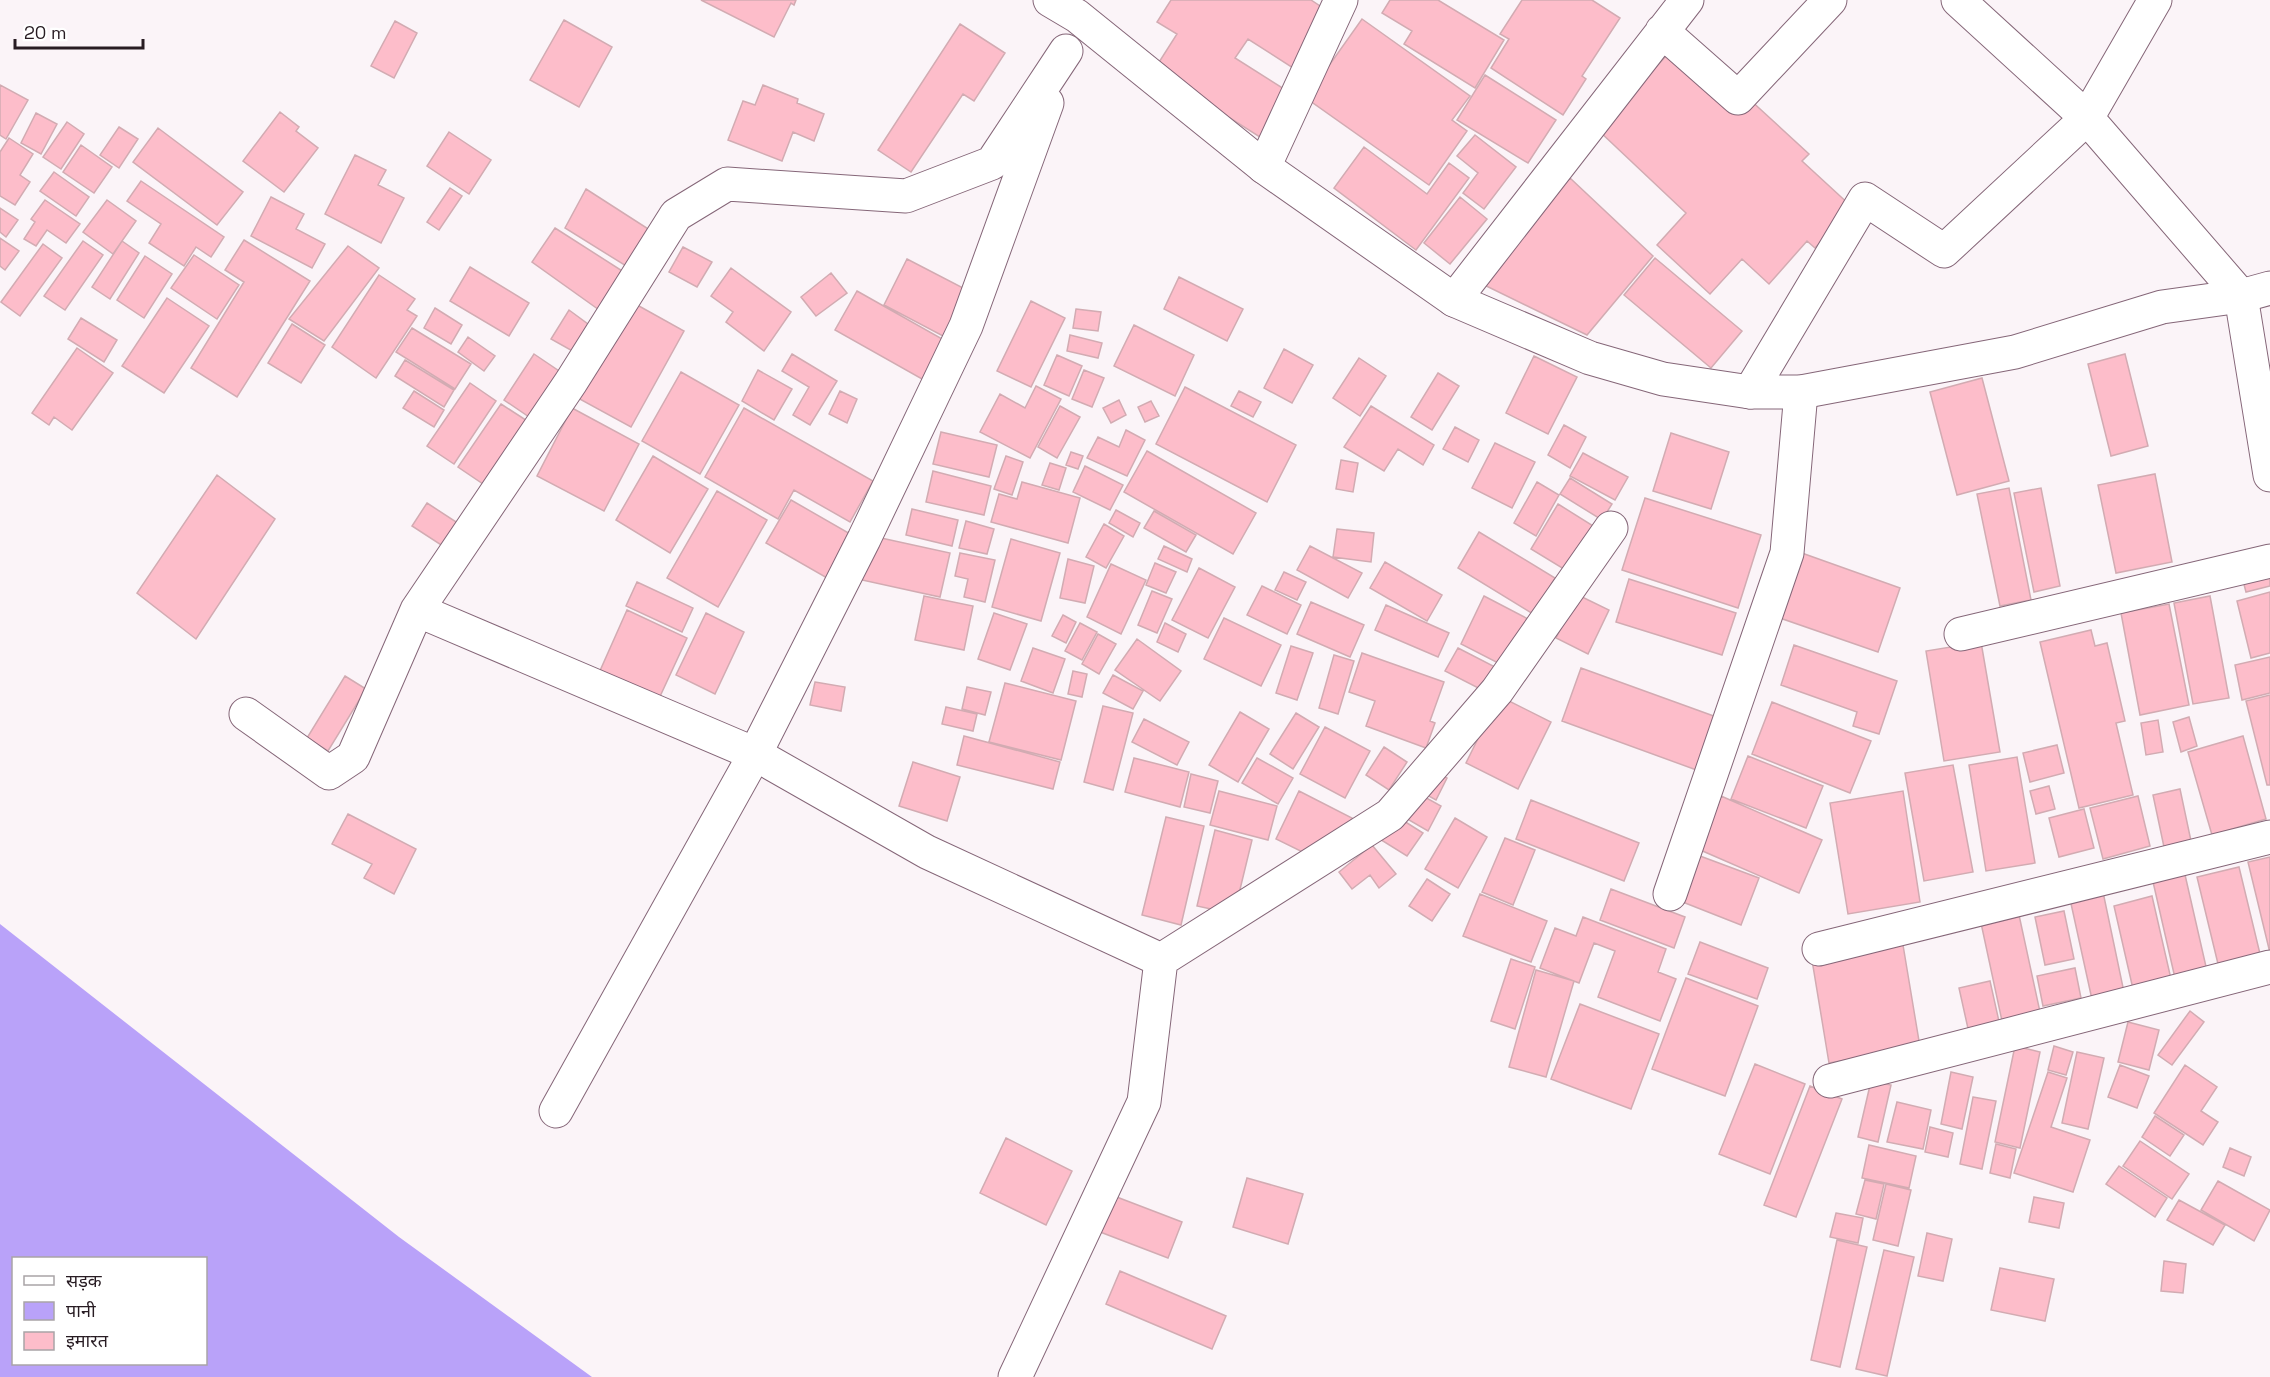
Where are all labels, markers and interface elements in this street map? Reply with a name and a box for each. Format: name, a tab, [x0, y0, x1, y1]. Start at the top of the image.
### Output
scale bar	[15, 12, 142, 50]
text: 20 m	[24, 21, 67, 44]
legend	[12, 1257, 207, 1365]
text: सड़क	[66, 1269, 103, 1292]
text: पानी	[66, 1299, 96, 1322]
text: इमारत	[66, 1329, 109, 1352]

